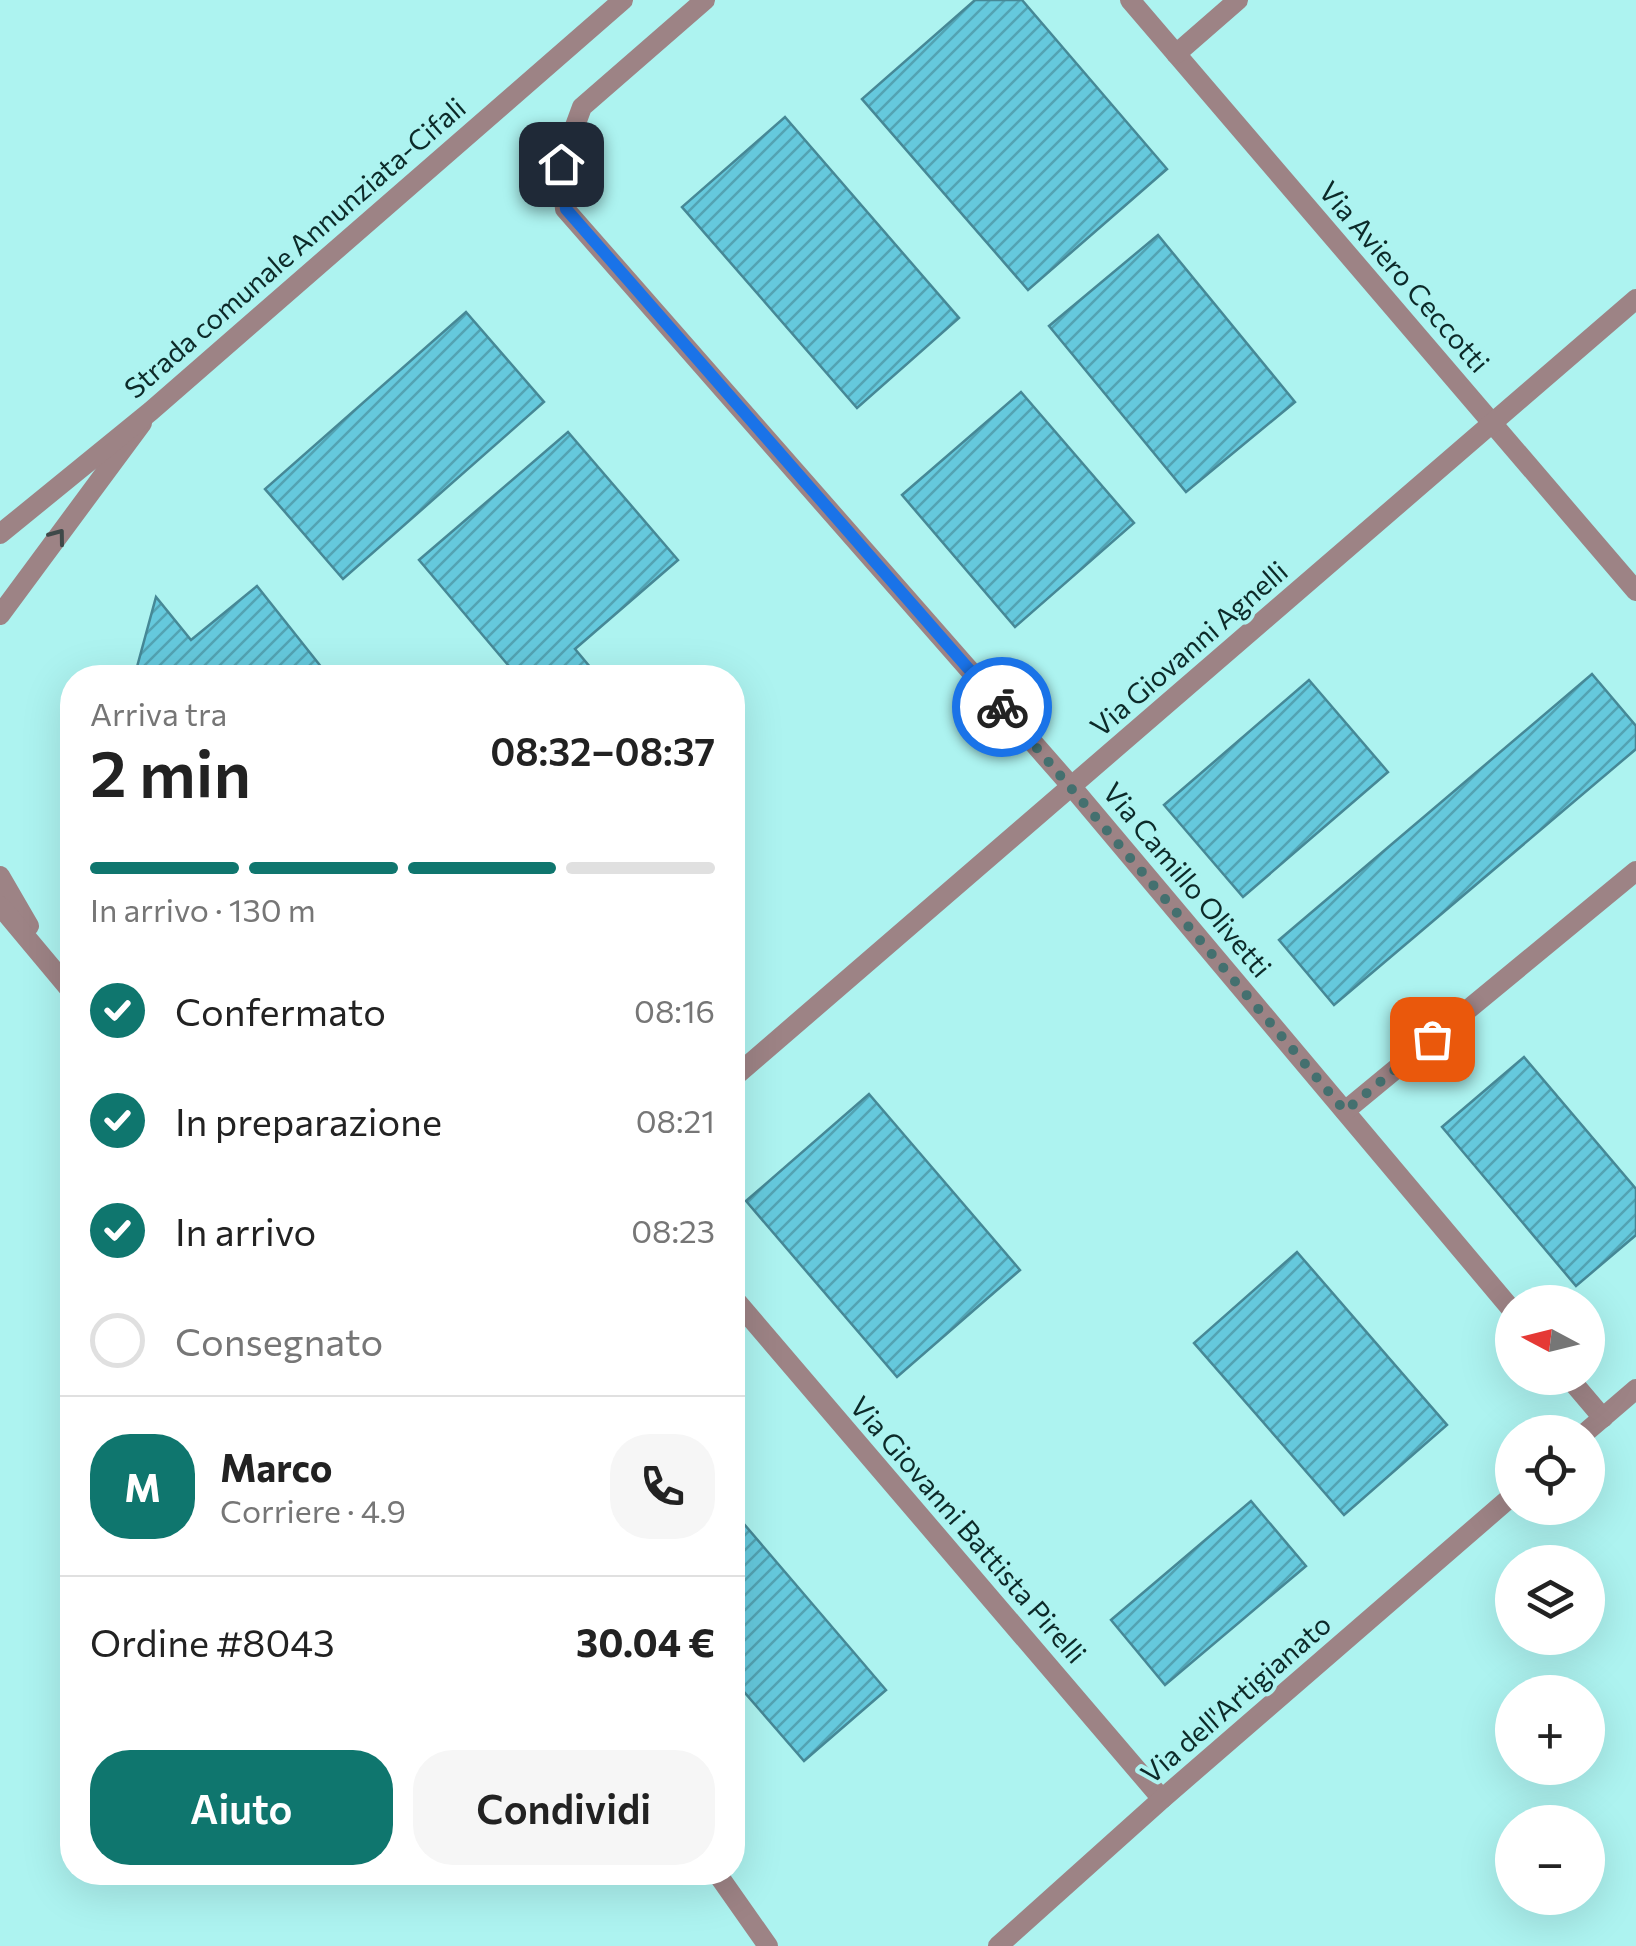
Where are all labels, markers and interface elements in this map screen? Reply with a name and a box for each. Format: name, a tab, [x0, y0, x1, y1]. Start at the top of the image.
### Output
street label: Strada comunale Annunziata-Cifali	[117, 90, 472, 405]
pin	[519, 122, 604, 207]
icon: home	[534, 137, 589, 192]
street label: Via Aviero Ceccotti	[1313, 174, 1497, 379]
one-way arrow	[46, 529, 63, 547]
street label: Via Giovanni Agnelli	[1083, 553, 1294, 743]
courier	[952, 657, 1052, 757]
icon: bike	[975, 680, 1030, 735]
text: Arriva tra	[90, 693, 227, 733]
text: 08:32–08:37	[490, 727, 715, 774]
text: 2 min	[90, 731, 251, 810]
street label: Via Camillo Olivetti	[1096, 775, 1279, 984]
text: In arrivo · 130 m	[90, 889, 316, 929]
icon: check	[90, 983, 145, 1038]
text: Confermato	[175, 987, 386, 1034]
text: 08:16	[634, 990, 715, 1030]
pin	[1390, 997, 1475, 1082]
icon: bag	[1405, 1012, 1460, 1067]
icon: check	[90, 1093, 145, 1148]
text: In preparazione	[175, 1097, 442, 1144]
text: 08:21	[636, 1100, 715, 1140]
icon: check	[90, 1203, 145, 1258]
text: In arrivo	[175, 1207, 316, 1254]
text: 08:23	[631, 1210, 715, 1250]
north arrow	[1495, 1285, 1605, 1395]
map controls	[1495, 1285, 1605, 1915]
text: Consegnato	[175, 1317, 383, 1364]
street label: Via Giovanni Battista Pirelli	[844, 1389, 1094, 1670]
button: locate	[1495, 1415, 1605, 1525]
button: phone	[610, 1434, 715, 1539]
text: Marco	[220, 1443, 333, 1490]
text: M	[124, 1463, 161, 1510]
text: Corriere · 4.9	[220, 1490, 406, 1530]
button: layers	[1495, 1545, 1605, 1655]
street label: Via dell'Artigianato	[1133, 1606, 1337, 1790]
text: Ordine #8043	[90, 1618, 335, 1665]
text: 30.04 €	[576, 1618, 715, 1665]
button: +	[1495, 1675, 1605, 1785]
button: Aiuto	[90, 1750, 393, 1865]
button: Condividi	[413, 1750, 715, 1865]
button: −	[1495, 1805, 1605, 1915]

